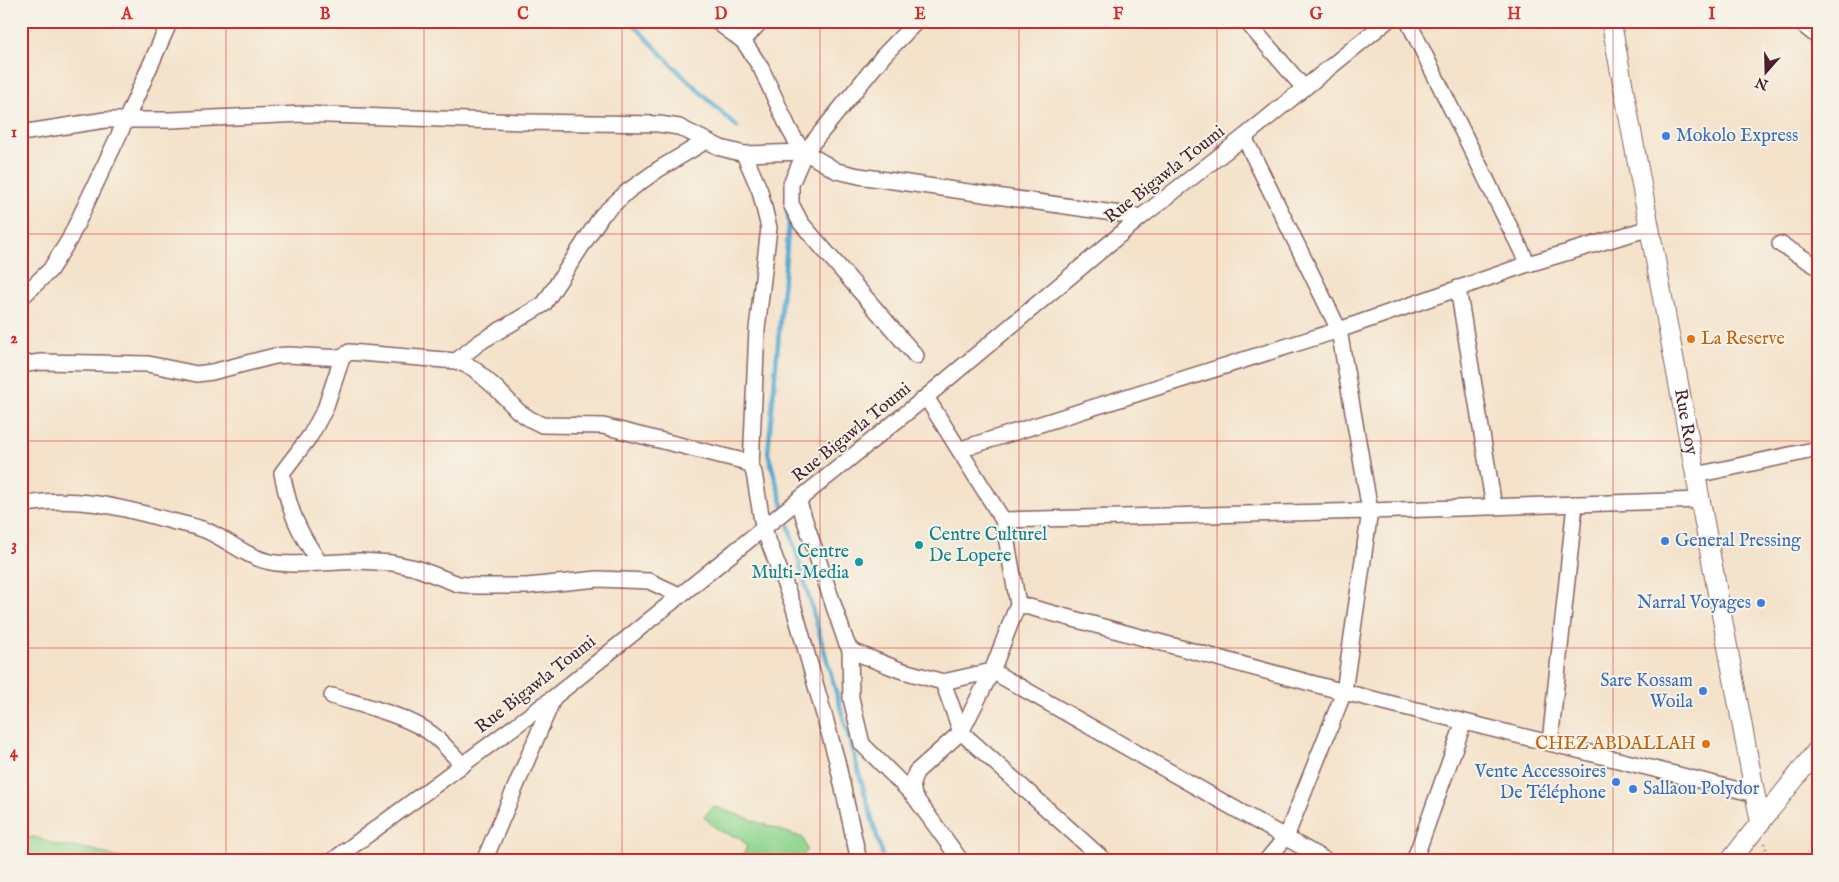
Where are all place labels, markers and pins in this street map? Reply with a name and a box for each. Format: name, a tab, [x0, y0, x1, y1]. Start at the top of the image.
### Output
place label: Mokolo Express	[1676, 125, 1798, 148]
marker: Mokolo Express	[1660, 130, 1672, 142]
place label: La Reserve	[1701, 328, 1785, 351]
marker: La Reserve	[1685, 333, 1697, 345]
place label: Centre Culturel De Lopere	[929, 524, 1047, 568]
place label: General Pressing	[1675, 530, 1801, 553]
marker: General Pressing	[1659, 535, 1671, 547]
marker: Centre Culturel De Lopere	[913, 539, 925, 551]
place label: Centre Multi-Media	[751, 541, 849, 585]
marker: Centre Multi-Media	[853, 556, 865, 568]
place label: Narral Voyages	[1637, 592, 1751, 615]
marker: Narral Voyages	[1755, 597, 1767, 609]
place label: Sare Kossam Woila	[1600, 670, 1693, 714]
marker: Sare Kossam Woila	[1697, 685, 1709, 697]
place label: CHEZ ABDALLAH	[1535, 733, 1696, 756]
marker: CHEZ ABDALLAH	[1700, 738, 1712, 750]
place label: Vente Accessoires De Téléphone	[1474, 761, 1606, 805]
marker: Vente Accessoires De Téléphone	[1610, 776, 1622, 788]
place label: Sallaou Polydor	[1643, 778, 1760, 801]
marker: Sallaou Polydor	[1627, 783, 1639, 795]

